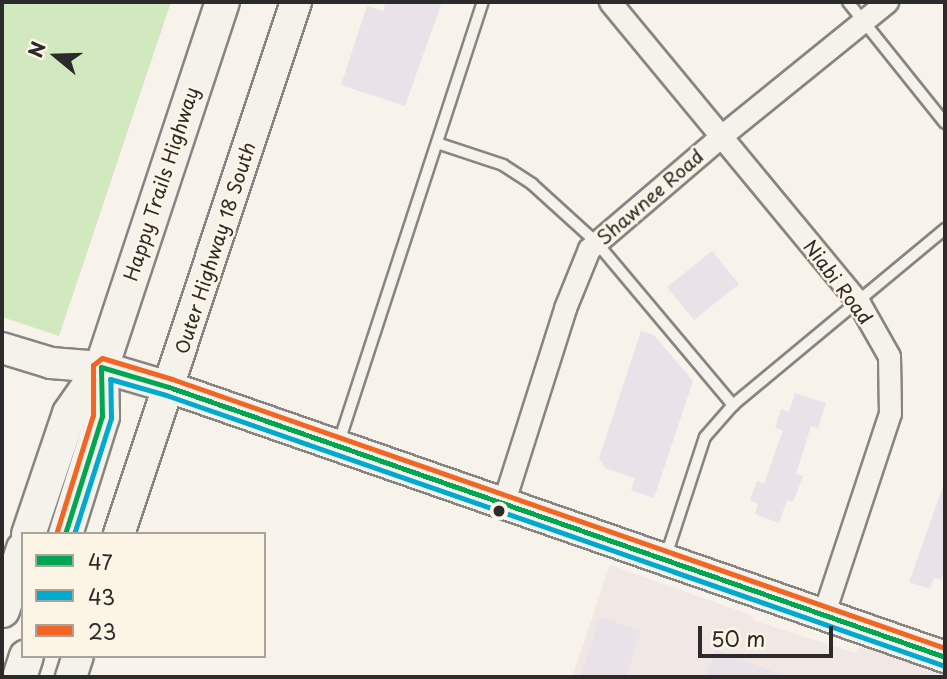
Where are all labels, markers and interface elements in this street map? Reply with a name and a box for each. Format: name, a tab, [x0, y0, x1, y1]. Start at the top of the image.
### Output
north arrow	[21, 21, 91, 91]
text: N	[20, 37, 52, 61]
street label: Happy Trails Highway	[119, 84, 203, 284]
street label: Outer Highway 18 South	[170, 139, 260, 357]
street label: Shawnee Road	[591, 144, 709, 250]
street label: Niabi Road	[799, 235, 877, 329]
unlabelled marker	[492, 504, 506, 518]
legend	[21, 532, 266, 658]
text: 47	[88, 545, 113, 577]
text: 43	[88, 580, 115, 612]
scale bar	[702, 612, 837, 656]
text: 23	[88, 615, 116, 647]
text: 50 m	[711, 622, 765, 654]

